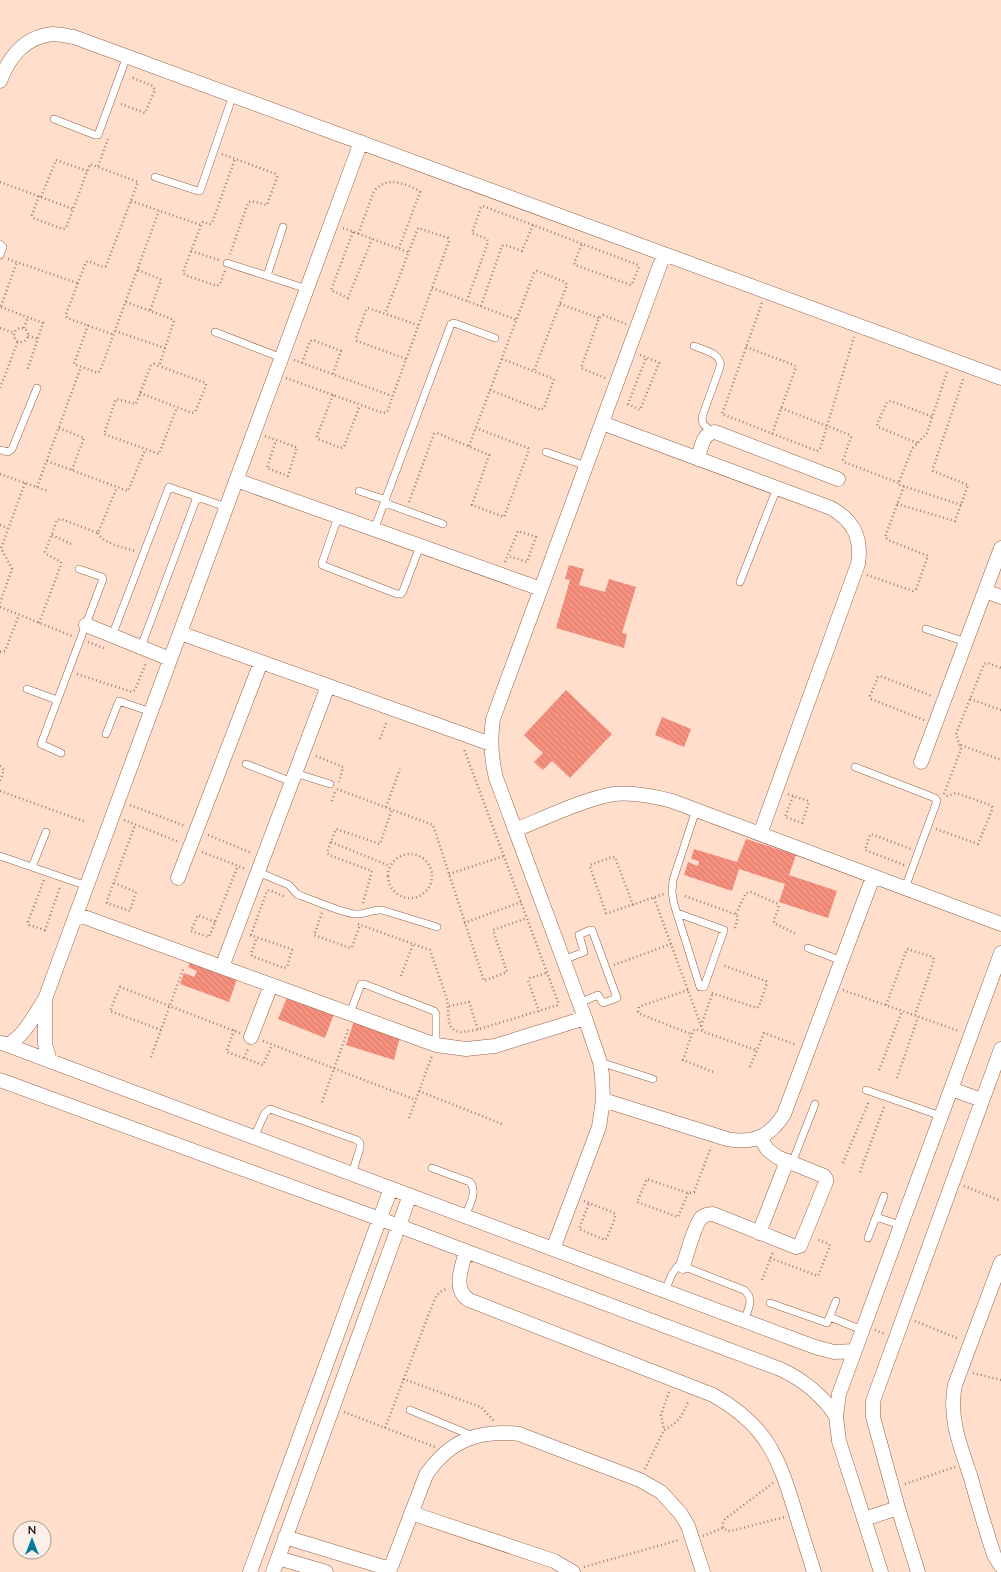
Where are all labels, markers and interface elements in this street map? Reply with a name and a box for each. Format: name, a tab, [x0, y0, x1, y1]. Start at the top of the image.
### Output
north arrow	[12, 1520, 52, 1560]
text: N	[28, 1523, 36, 1536]

